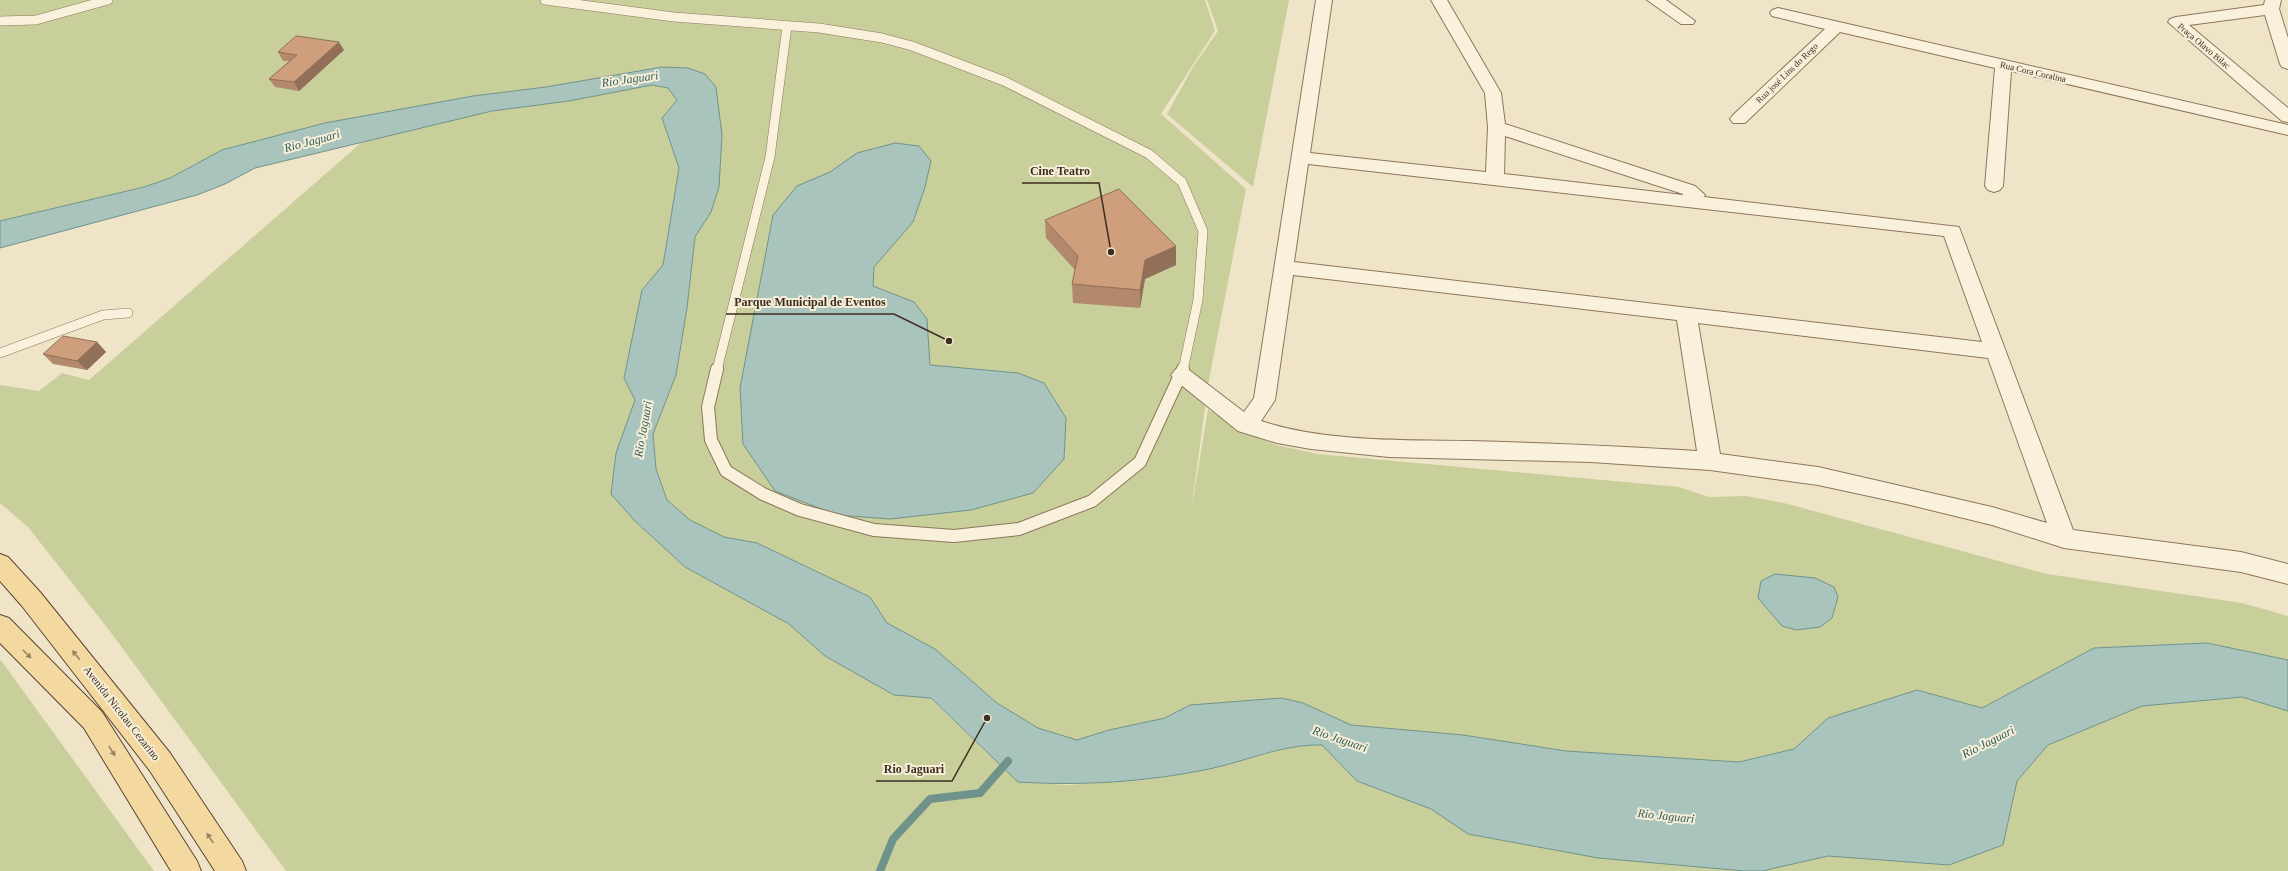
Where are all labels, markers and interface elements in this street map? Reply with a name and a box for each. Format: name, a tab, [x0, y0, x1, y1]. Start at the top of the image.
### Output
street label: Praça Olavo Bilac	[2176, 21, 2232, 71]
street label: Rua josé Lins do Rego	[1754, 41, 1820, 105]
street label: Rua Cora Coralina	[1999, 60, 2067, 84]
water label: Rio Jaguari	[600, 68, 659, 90]
water label: Rio Jaguari	[282, 127, 341, 155]
callout: Cine Teatro	[1022, 159, 1099, 183]
text: Cine Teatro	[1030, 164, 1090, 178]
callout: Parque Municipal de Eventos	[726, 290, 894, 314]
text: Parque Municipal de Eventos	[734, 295, 886, 309]
water label: Rio Jaguari	[631, 400, 655, 459]
one-way arrow	[71, 649, 80, 660]
one-way arrow	[22, 650, 32, 659]
street label: Avenida Nicolau Cezarino	[81, 663, 163, 763]
water label: Rio Jaguari	[1310, 723, 1369, 755]
water label: Rio Jaguari	[1959, 723, 2017, 762]
one-way arrow	[108, 746, 116, 757]
callout: Rio Jaguari	[876, 757, 952, 781]
text: Rio Jaguari	[884, 762, 945, 776]
water label: Rio Jaguari	[1636, 806, 1695, 826]
one-way arrow	[206, 833, 214, 844]

